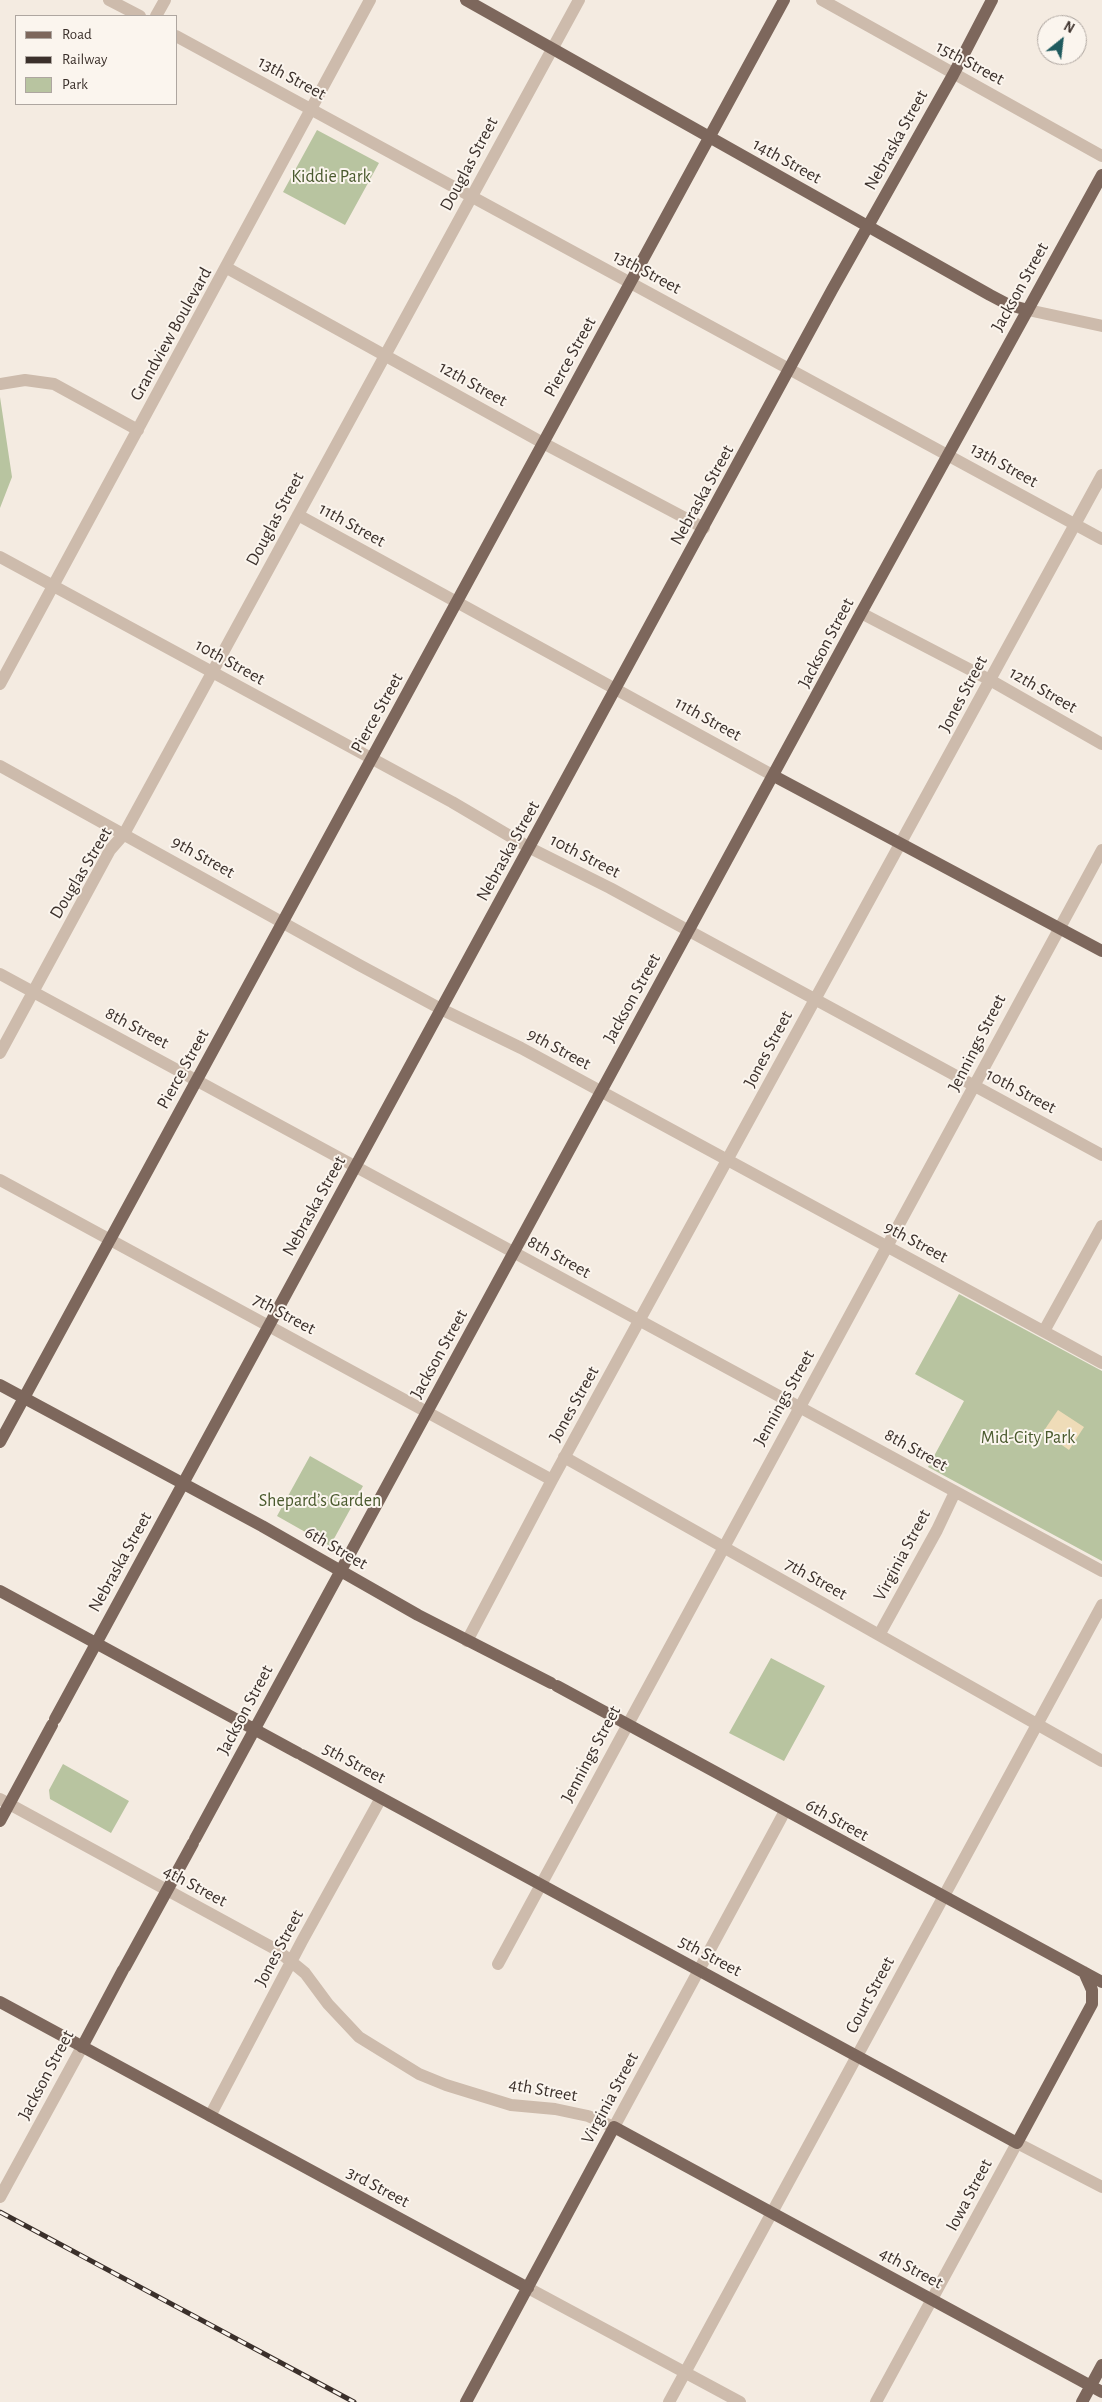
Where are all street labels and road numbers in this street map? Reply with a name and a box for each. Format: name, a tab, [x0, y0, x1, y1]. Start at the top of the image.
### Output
street label: 15th Street	[932, 36, 1008, 90]
street label: 13th Street	[254, 51, 330, 105]
street label: Nebraska Street	[860, 86, 932, 194]
street label: Douglas Street	[435, 113, 503, 215]
street label: 14th Street	[749, 133, 825, 189]
street label: Jackson Street	[987, 239, 1053, 335]
street label: 13th Street	[609, 245, 685, 299]
street label: Grandview Boulevard	[125, 264, 217, 404]
street label: Pierce Street	[539, 313, 601, 401]
street label: 12th Street	[435, 356, 511, 412]
street label: 13th Street	[966, 438, 1042, 492]
street label: Nebraska Street	[666, 441, 738, 549]
street label: Douglas Street	[241, 468, 309, 570]
street label: 11th Street	[315, 498, 389, 552]
street label: Jackson Street	[793, 594, 859, 692]
street label: 10th Street	[191, 634, 269, 690]
street label: Jones Street	[934, 652, 992, 736]
street label: 12th Street	[1005, 662, 1081, 718]
street label: Pierce Street	[346, 669, 408, 757]
street label: 11th Street	[671, 692, 745, 746]
street label: Nebraska Street	[472, 797, 544, 905]
street label: Douglas Street	[45, 823, 117, 923]
street label: 10th Street	[546, 829, 624, 883]
street label: 9th Street	[168, 831, 238, 883]
street label: Jackson Street	[599, 950, 665, 1046]
street label: Jennings Street	[943, 991, 1011, 1095]
street label: 8th Street	[101, 1002, 173, 1054]
street label: Jones Street	[739, 1007, 797, 1091]
street label: 9th Street	[524, 1023, 594, 1075]
street label: Pierce Street	[152, 1025, 214, 1113]
street label: 10th Street	[982, 1064, 1060, 1118]
street label: Nebraska Street	[278, 1152, 350, 1260]
street label: 9th Street	[881, 1216, 951, 1268]
street label: 8th Street	[524, 1231, 594, 1283]
street label: 7th Street	[249, 1289, 319, 1339]
street label: Jackson Street	[406, 1306, 472, 1402]
street label: Jennings Street	[749, 1346, 819, 1450]
street label: Jones Street	[544, 1362, 604, 1446]
street label: 8th Street	[881, 1424, 951, 1476]
street label: Virginia Street	[869, 1505, 935, 1605]
street label: Nebraska Street	[84, 1508, 156, 1616]
street label: 6th Street	[301, 1521, 371, 1575]
street label: 7th Street	[781, 1553, 851, 1605]
street label: Jackson Street	[212, 1661, 278, 1759]
street label: Jennings Street	[557, 1702, 625, 1806]
street label: 5th Street	[319, 1738, 389, 1788]
street label: 6th Street	[802, 1794, 872, 1846]
street label: 4th Street	[159, 1860, 231, 1912]
street label: Jones Street	[250, 1906, 308, 1990]
street label: 5th Street	[675, 1931, 745, 1981]
street label: Court Street	[841, 1953, 899, 2037]
street label: Jackson Street	[13, 2026, 79, 2124]
street label: Virginia Street	[577, 2048, 643, 2148]
street label: 4th Street	[507, 2073, 579, 2107]
street label: Iowa Street	[941, 2155, 997, 2235]
street label: 3rd Street	[343, 2162, 413, 2212]
street label: 4th Street	[875, 2242, 947, 2294]

